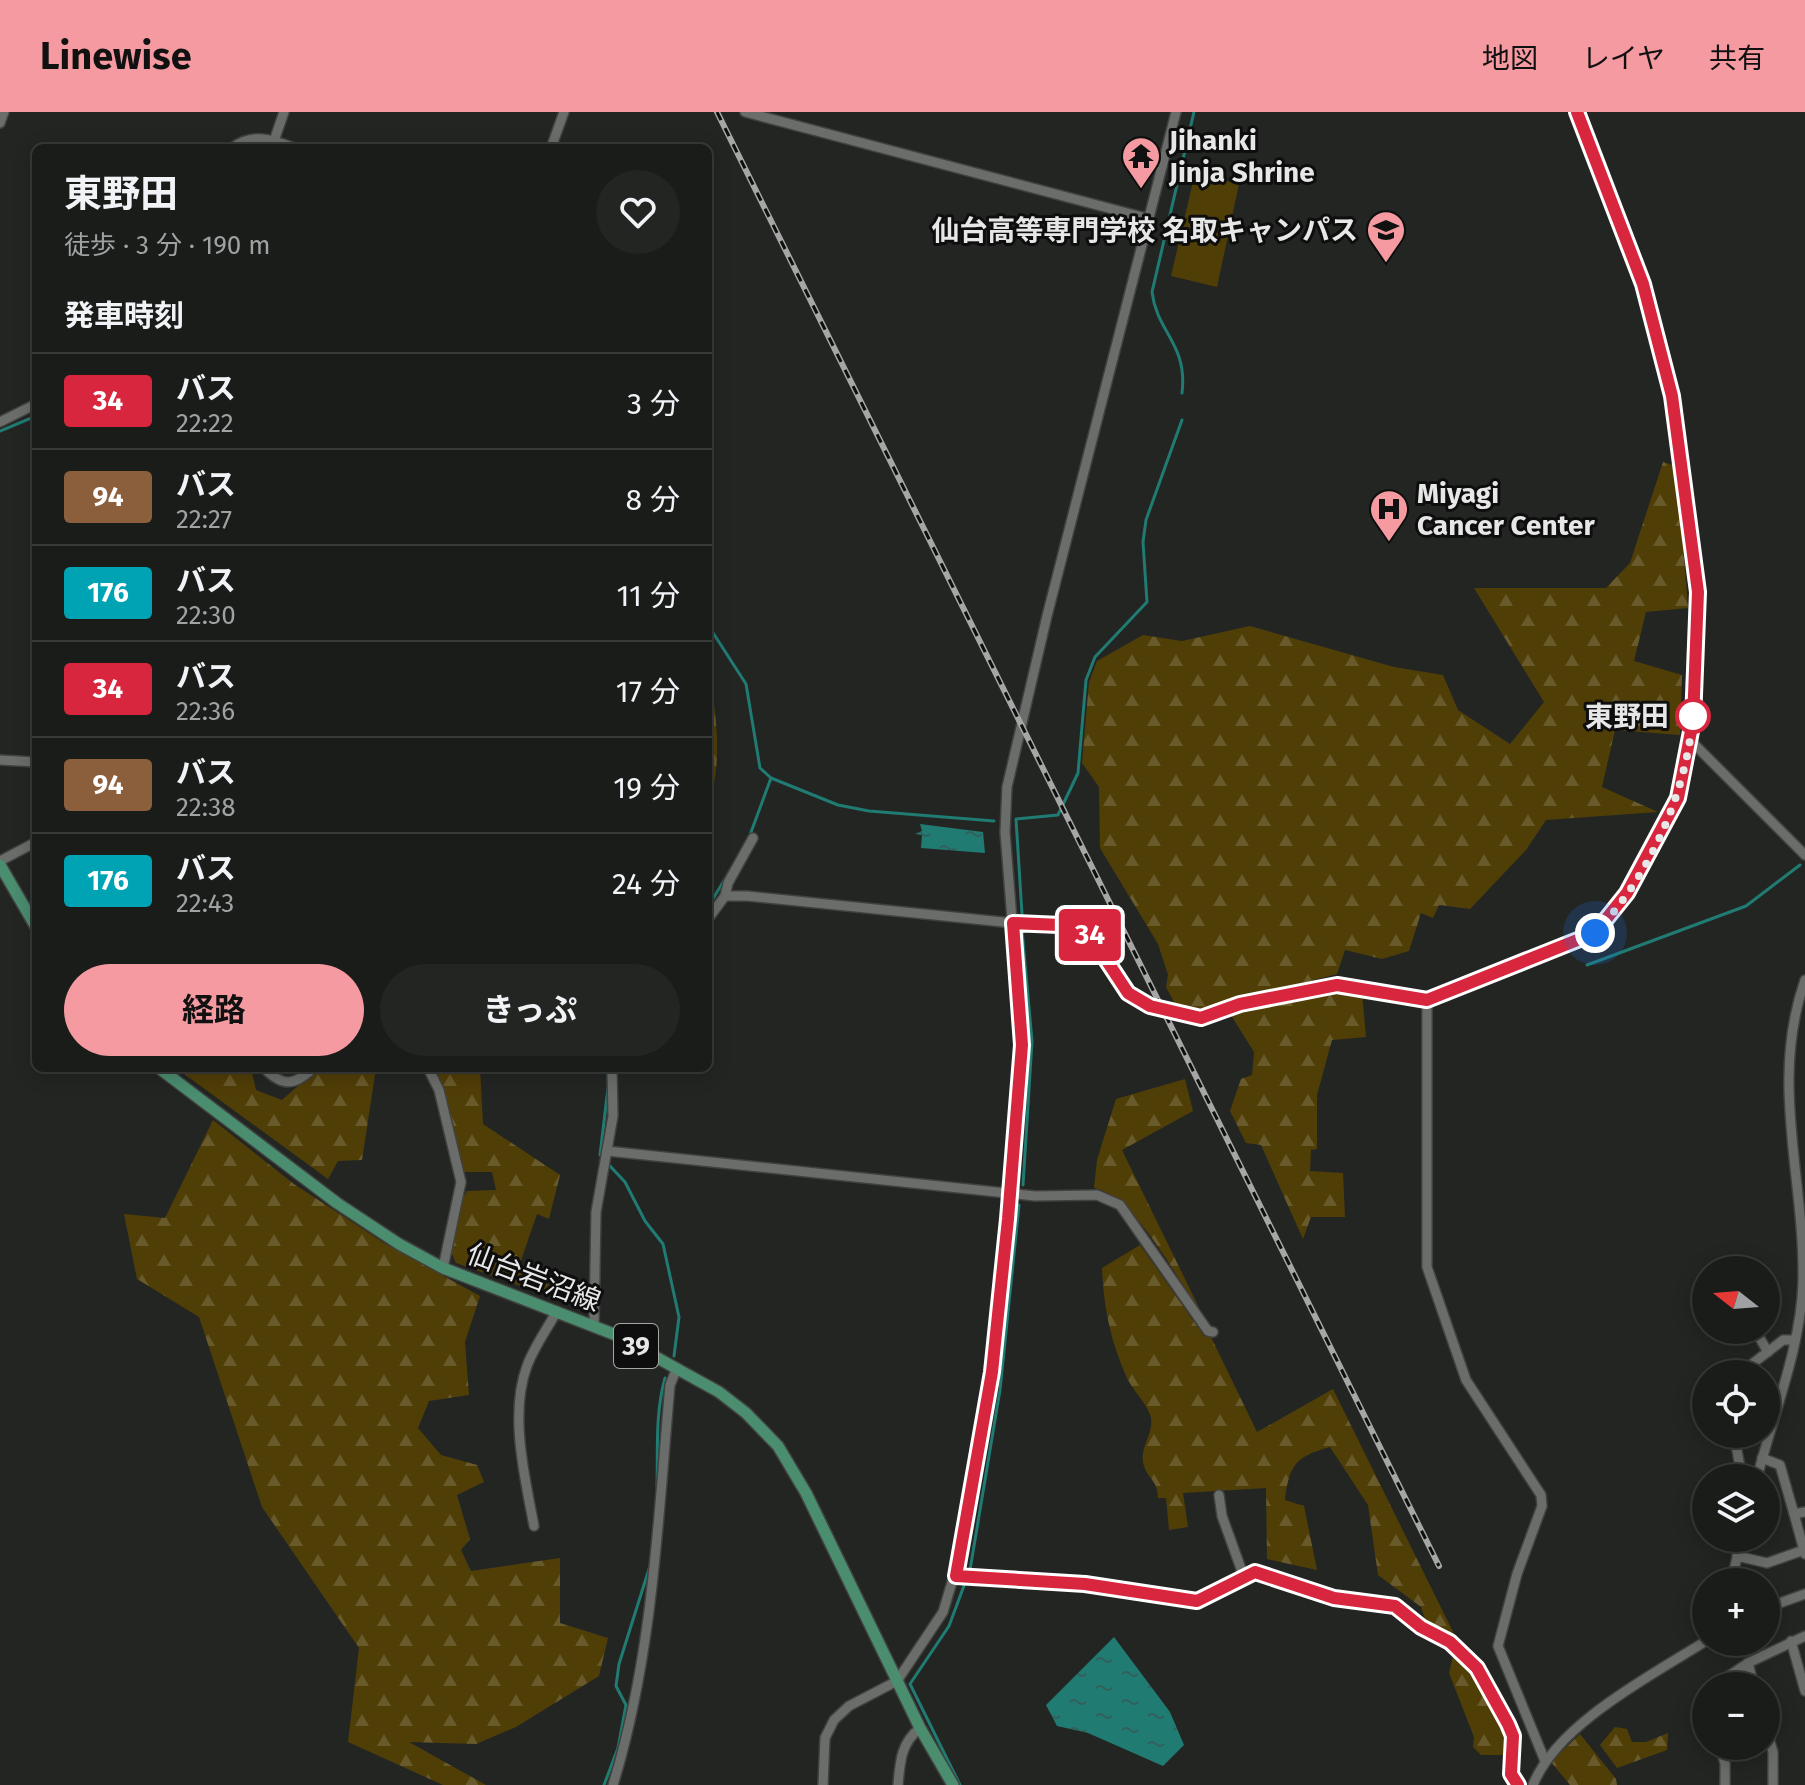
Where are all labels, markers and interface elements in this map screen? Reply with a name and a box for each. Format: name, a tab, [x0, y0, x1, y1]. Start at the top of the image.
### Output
text: Linewise	[40, 33, 192, 79]
text: 地図	[1482, 42, 1538, 75]
text: レイヤ	[1582, 42, 1665, 75]
text: 共有	[1709, 42, 1765, 75]
place label: Jihanki Jinja Shrine	[1168, 124, 1315, 189]
temple icon: Jihanki Jinja Shrine	[1120, 135, 1162, 190]
button: heart	[596, 170, 680, 254]
text: 東野田	[64, 171, 178, 217]
school or university icon: 仙台高等専門学校 名取キャンパス	[1365, 209, 1407, 264]
place label: 仙台高等専門学校 名取キャンパス	[931, 214, 1358, 247]
text: 徒歩 · 3 分 · 190 m	[64, 230, 271, 261]
text: 発車時刻	[64, 298, 184, 334]
text: バス	[176, 371, 236, 407]
text: 34	[93, 384, 123, 417]
text: 3 分	[627, 386, 680, 422]
text: 22:22	[176, 408, 234, 439]
text: バス	[176, 467, 236, 503]
place label: Miyagi Cancer Center	[1417, 477, 1595, 542]
text: 94	[92, 480, 124, 513]
text: 8 分	[626, 482, 680, 518]
hospital icon: Miyagi Cancer Center	[1368, 488, 1410, 543]
text: 22:27	[176, 504, 232, 535]
text: バス	[176, 563, 236, 599]
text: 176	[87, 576, 129, 609]
text: 11 分	[616, 578, 680, 614]
text: 22:30	[176, 600, 236, 631]
text: バス	[176, 659, 236, 695]
text: 34	[93, 672, 123, 705]
text: 17 分	[616, 674, 680, 710]
text: 22:36	[176, 696, 235, 727]
marker: 東野田	[1676, 699, 1710, 733]
place label: 東野田	[1585, 700, 1669, 733]
text: バス	[176, 755, 236, 791]
text: 94	[92, 768, 124, 801]
text: 19 分	[613, 770, 680, 806]
text: 22:38	[176, 792, 236, 823]
text: バス	[176, 851, 236, 887]
text: 176	[87, 864, 129, 897]
text: 24 分	[612, 866, 680, 902]
text: 22:43	[176, 888, 234, 919]
line badge: 34	[1054, 909, 1126, 961]
your location	[1575, 913, 1615, 953]
text: 34	[1075, 918, 1105, 951]
button: 経路	[64, 964, 364, 1056]
button: きっぷ	[380, 964, 680, 1056]
street label: 仙台岩沼線	[463, 1237, 605, 1318]
north arrow	[1692, 1256, 1780, 1344]
map controls	[1692, 1256, 1780, 1760]
road number: 39	[614, 1324, 658, 1368]
button: locate	[1692, 1360, 1780, 1448]
button: layers	[1692, 1464, 1780, 1552]
button: +	[1692, 1568, 1780, 1656]
button: −	[1692, 1672, 1780, 1760]

